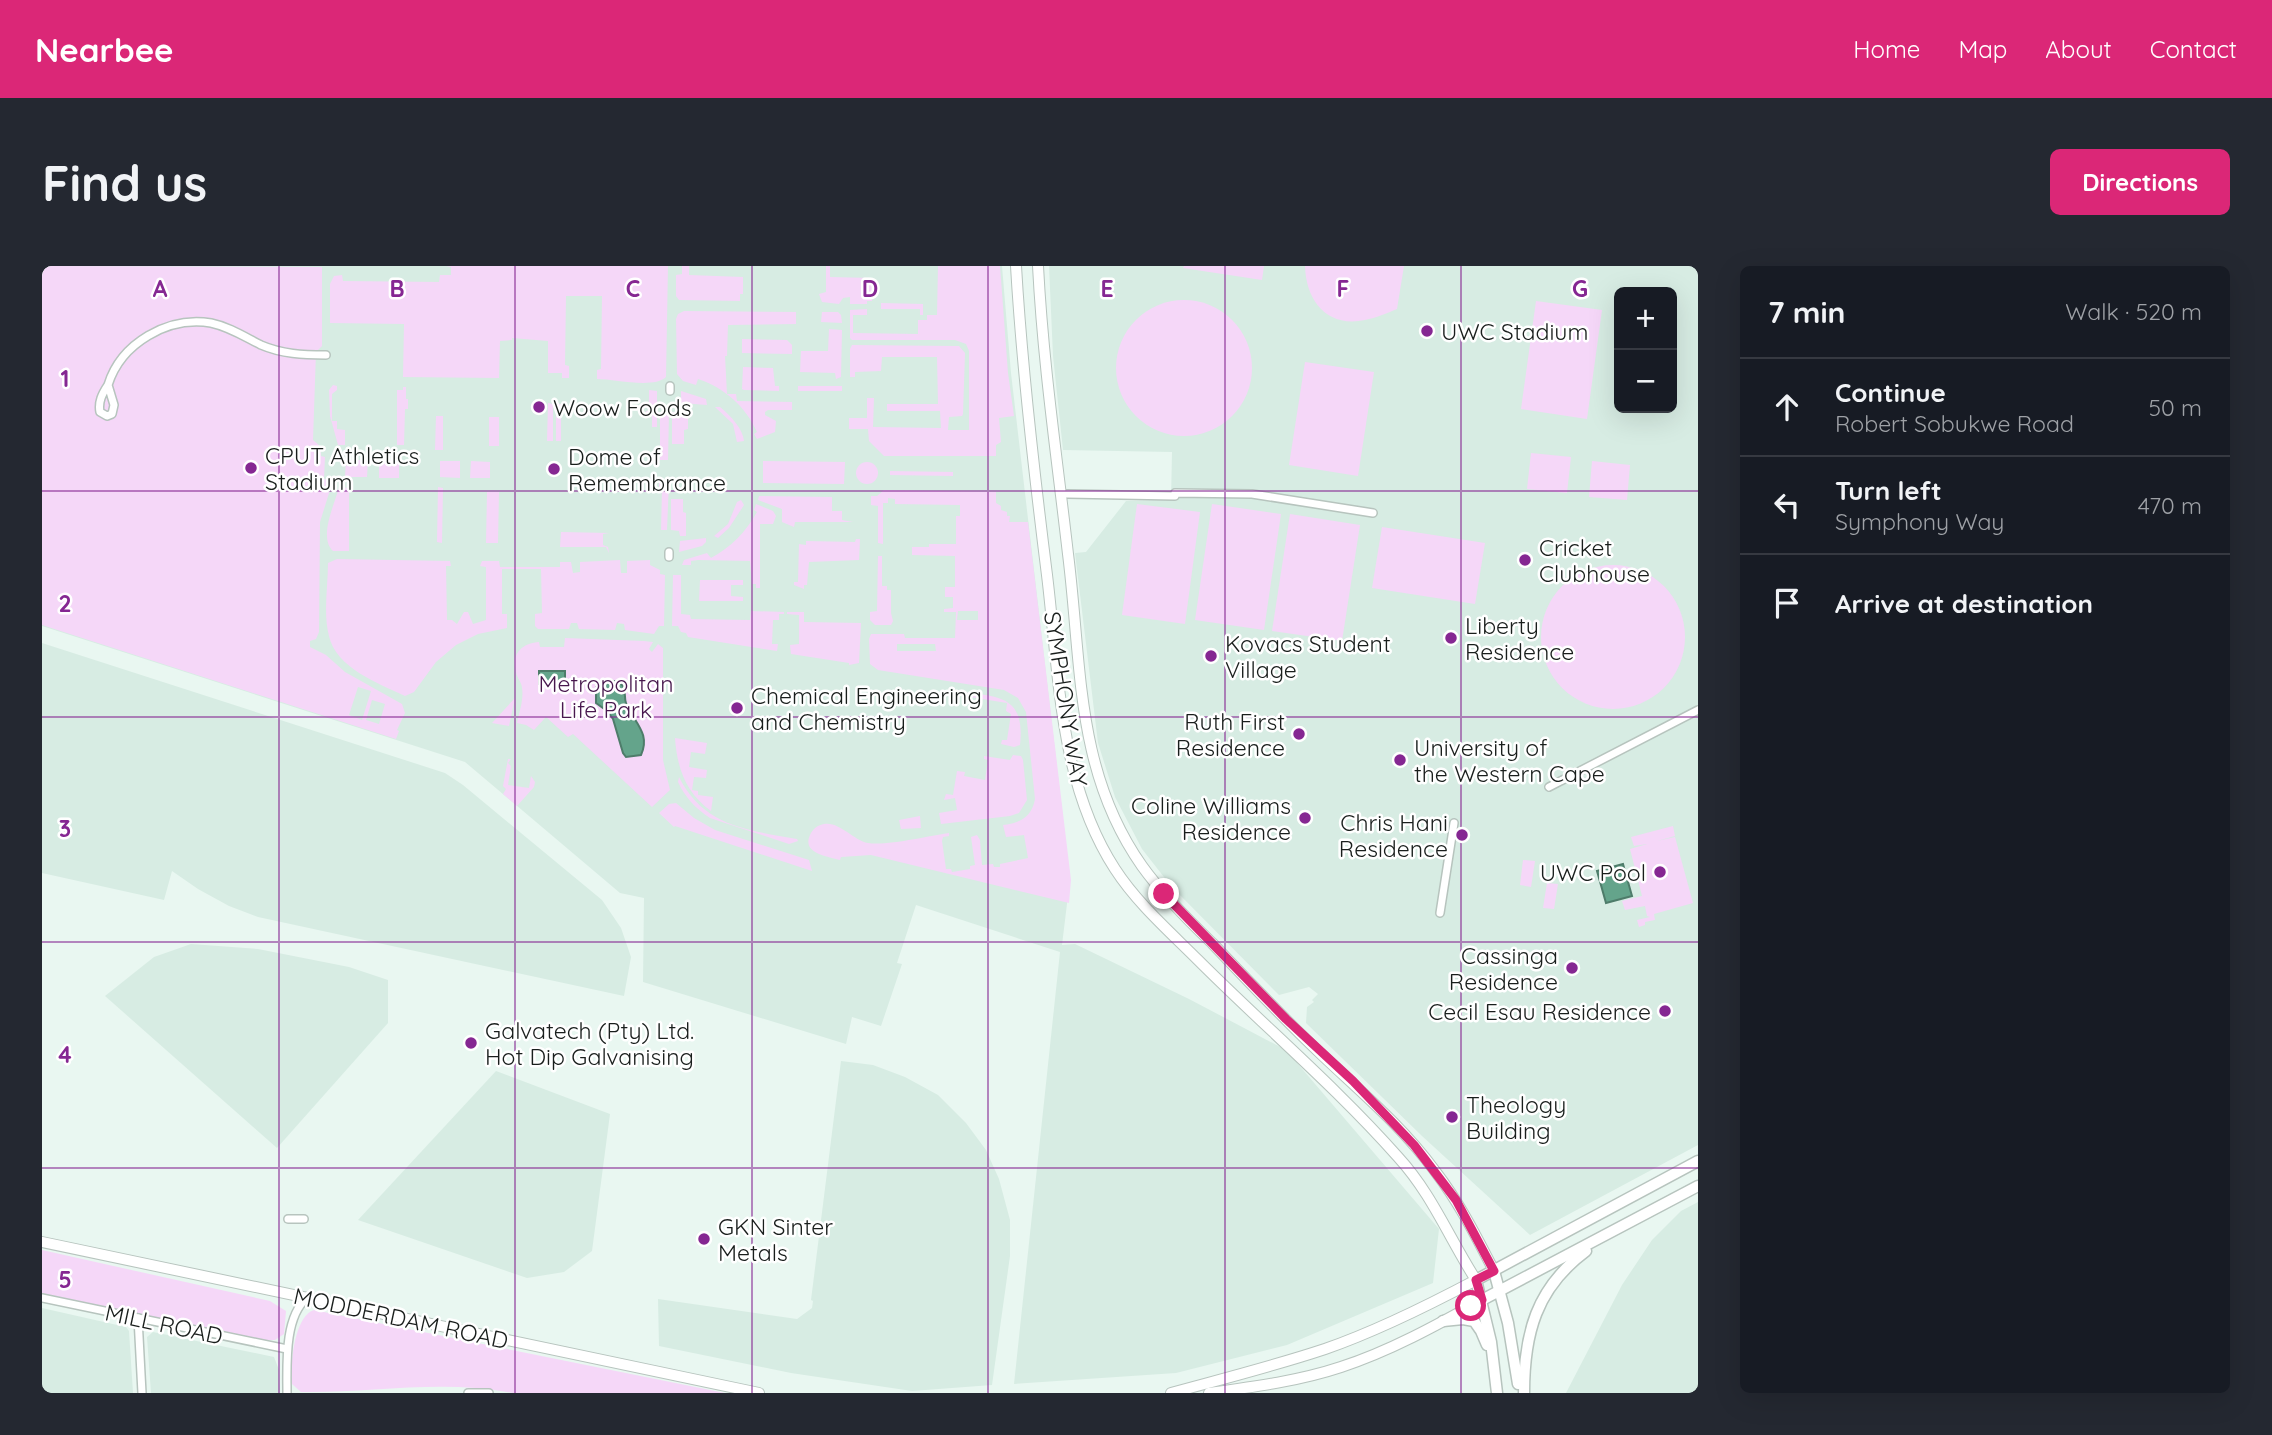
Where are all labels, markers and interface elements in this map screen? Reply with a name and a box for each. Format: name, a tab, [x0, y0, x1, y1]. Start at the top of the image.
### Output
text: Nearbee	[35, 29, 174, 70]
text: Home	[1853, 34, 1920, 64]
text: Map	[1958, 34, 2007, 64]
text: About	[2045, 34, 2112, 64]
text: Contact	[2150, 34, 2237, 64]
button: Directions	[2050, 149, 2230, 215]
text: Find us	[42, 152, 207, 213]
text: A	[153, 274, 168, 303]
text: B	[389, 274, 405, 303]
text: C	[626, 274, 640, 303]
text: D	[862, 274, 878, 303]
text: E	[1100, 274, 1114, 303]
text: F	[1337, 274, 1349, 303]
text: G	[1572, 274, 1588, 303]
map controls	[1614, 287, 1677, 413]
button: +	[1614, 287, 1677, 350]
text: 7 min	[1768, 293, 1846, 331]
text: Walk · 520 m	[2065, 297, 2202, 326]
place label: UWC Stadium	[1441, 317, 1588, 346]
marker: UWC Stadium	[1419, 323, 1435, 339]
button: −	[1614, 350, 1677, 413]
text: 1	[61, 364, 69, 393]
text: Continue	[1835, 376, 1946, 409]
icon: ahead	[1768, 388, 1806, 426]
place label: Woow Foods	[553, 393, 691, 422]
text: 50 m	[2149, 393, 2202, 422]
marker: Woow Foods	[531, 399, 547, 415]
text: Robert Sobukwe Road	[1835, 409, 2074, 438]
place label: CPUT Athletics Stadium	[265, 441, 419, 496]
place label: Dome of Remembrance	[568, 442, 726, 497]
marker: CPUT Athletics Stadium	[243, 460, 259, 476]
marker: Dome of Remembrance	[546, 461, 562, 477]
text: Turn left	[1835, 474, 1942, 507]
icon: left	[1768, 486, 1806, 524]
text: 470 m	[2138, 491, 2202, 520]
text: Symphony Way	[1835, 507, 2004, 536]
place label: Cricket Clubhouse	[1539, 533, 1650, 588]
marker: Cricket Clubhouse	[1517, 552, 1533, 568]
icon: arrive	[1768, 584, 1806, 622]
text: Arrive at destination	[1835, 587, 2093, 620]
text: 2	[58, 589, 72, 618]
street label: SYMPHONY WAY	[1038, 609, 1094, 789]
place label: Liberty Residence	[1465, 611, 1574, 666]
place label: Kovacs Student Village	[1225, 629, 1391, 684]
marker: Liberty Residence	[1443, 630, 1459, 646]
marker: Kovacs Student Village	[1203, 648, 1219, 664]
park label: Metropolitan Life Park	[538, 669, 674, 724]
place label: Chemical Engineering and Chemistry	[751, 681, 982, 736]
marker: Chemical Engineering and Chemistry	[729, 700, 745, 716]
place label: Ruth First Residence	[1176, 707, 1285, 762]
marker: Ruth First Residence	[1291, 726, 1307, 742]
place label: University of the Western Cape	[1414, 733, 1605, 788]
marker: University of the Western Cape	[1392, 752, 1408, 768]
place label: Coline Williams Residence	[1131, 791, 1291, 846]
place label: Chris Hani Residence	[1339, 808, 1448, 863]
marker: Coline Williams Residence	[1297, 810, 1313, 826]
text: 3	[59, 814, 71, 843]
marker: Chris Hani Residence	[1454, 827, 1470, 843]
place label: UWC Pool	[1540, 858, 1646, 887]
marker: UWC Pool	[1652, 864, 1668, 880]
route end	[1148, 878, 1179, 909]
place label: Cassinga Residence	[1449, 941, 1558, 996]
marker: Cassinga Residence	[1564, 960, 1580, 976]
place label: Cecil Esau Residence	[1428, 997, 1651, 1026]
marker: Cecil Esau Residence	[1657, 1003, 1673, 1019]
place label: Galvatech (Pty) Ltd. Hot Dip Galvanising	[485, 1016, 694, 1071]
marker: Galvatech (Pty) Ltd. Hot Dip Galvanising	[463, 1035, 479, 1051]
text: 4	[58, 1040, 72, 1069]
place label: Theology Building	[1466, 1090, 1566, 1145]
marker: Theology Building	[1444, 1109, 1460, 1125]
place label: GKN Sinter Metals	[718, 1212, 833, 1267]
marker: GKN Sinter Metals	[696, 1231, 712, 1247]
text: 5	[58, 1265, 72, 1294]
street label: MODDERDAM ROAD	[291, 1281, 511, 1355]
route start	[1455, 1290, 1486, 1321]
street label: MILL ROAD	[102, 1297, 226, 1351]

